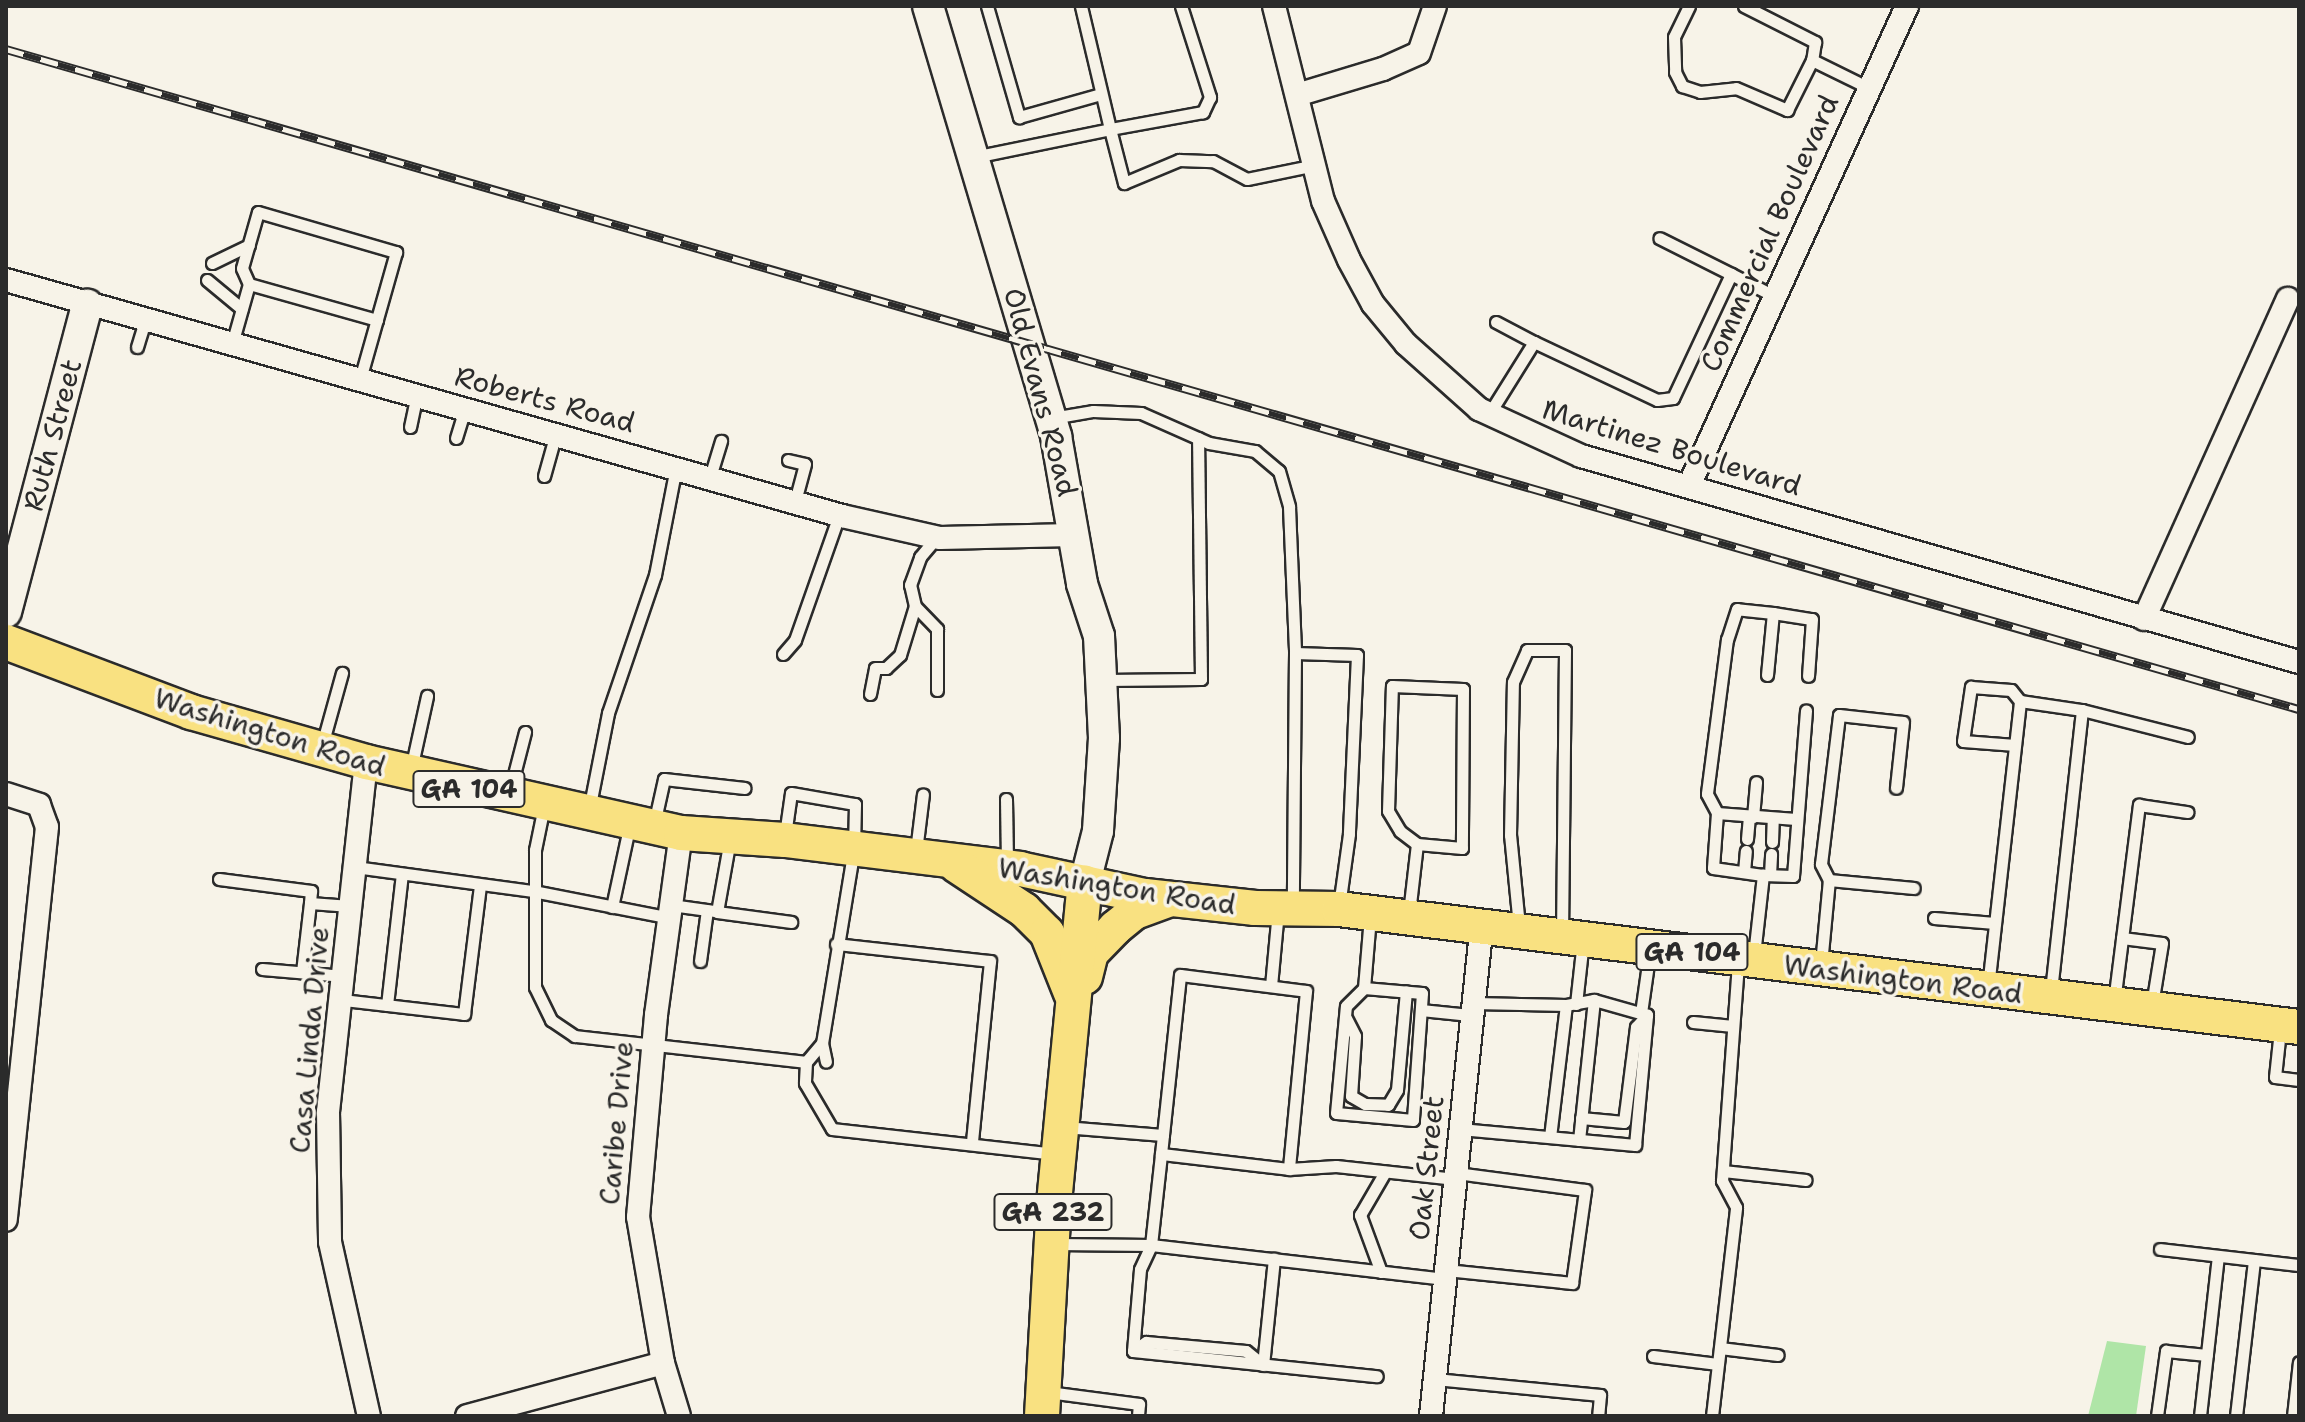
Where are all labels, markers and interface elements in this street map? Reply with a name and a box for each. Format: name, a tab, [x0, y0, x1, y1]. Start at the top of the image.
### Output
street label: Commercial Boulevard	[1693, 90, 1845, 376]
street label: Old Evans Road	[997, 284, 1085, 500]
street label: Ruth Street	[16, 355, 88, 515]
street label: Roberts Road	[451, 359, 639, 439]
street label: Martinez Boulevard	[1539, 392, 1805, 502]
street label: Washington Road	[150, 681, 390, 783]
road number: GA 104	[411, 767, 527, 811]
street label: Washington Road	[996, 851, 1238, 921]
street label: Casa Linda Drive	[282, 925, 336, 1155]
road number: GA 104	[1634, 930, 1750, 974]
street label: Washington Road	[1782, 948, 2024, 1010]
street label: Caribe Drive	[592, 1040, 640, 1206]
street label: Oak Street	[1402, 1094, 1450, 1242]
road number: GA 232	[993, 1190, 1113, 1234]

